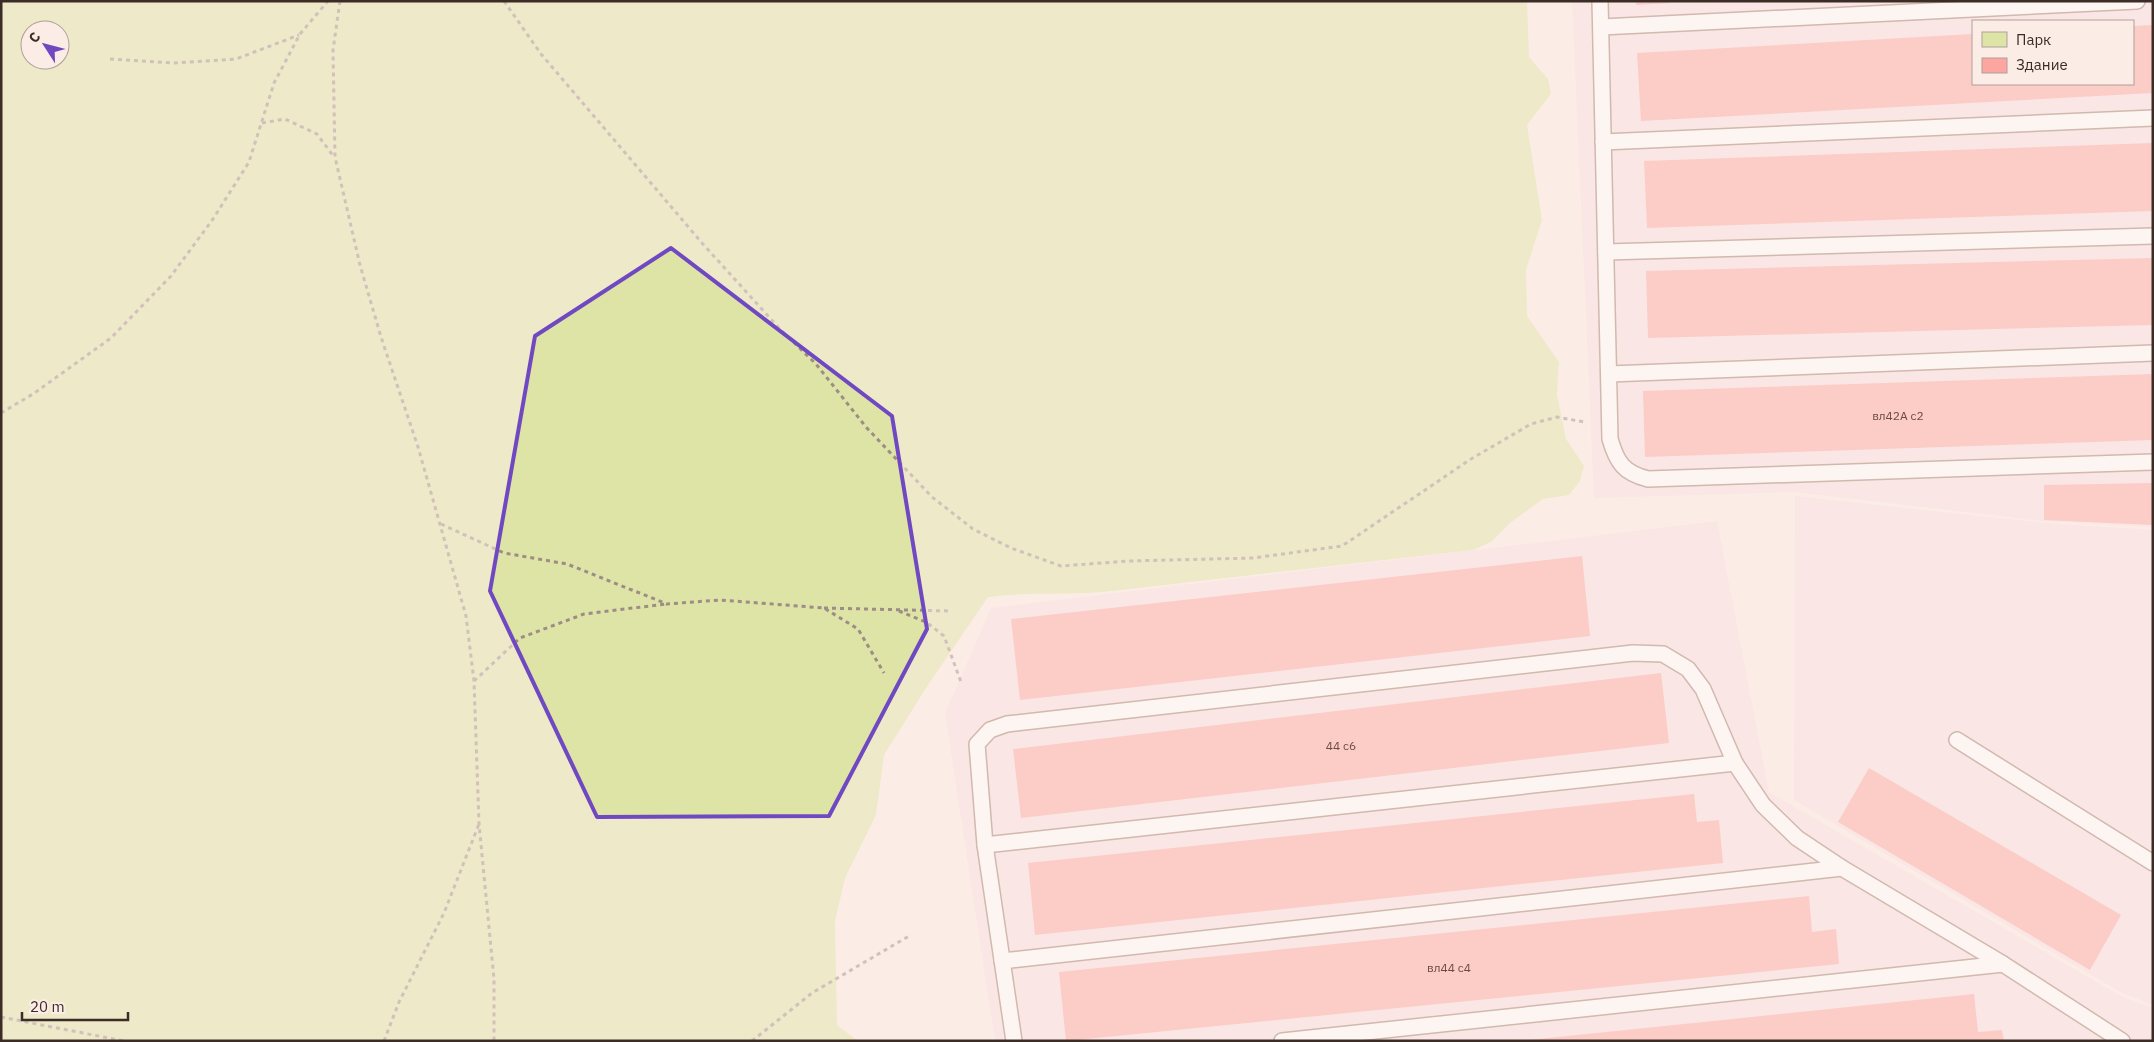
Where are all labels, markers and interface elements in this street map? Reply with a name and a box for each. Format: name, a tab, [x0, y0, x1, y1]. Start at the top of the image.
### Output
north arrow	[20, 20, 70, 70]
legend	[1972, 20, 2134, 85]
text: С	[25, 28, 44, 46]
text: Парк	[2016, 30, 2051, 49]
text: Здание	[2016, 55, 2068, 74]
house number: вл42А с2	[1872, 408, 1924, 423]
house number: 44 с6	[1326, 738, 1356, 753]
house number: вл44 с4	[1427, 960, 1471, 975]
scale bar	[22, 990, 129, 1022]
text: 20 m	[30, 997, 65, 1016]

